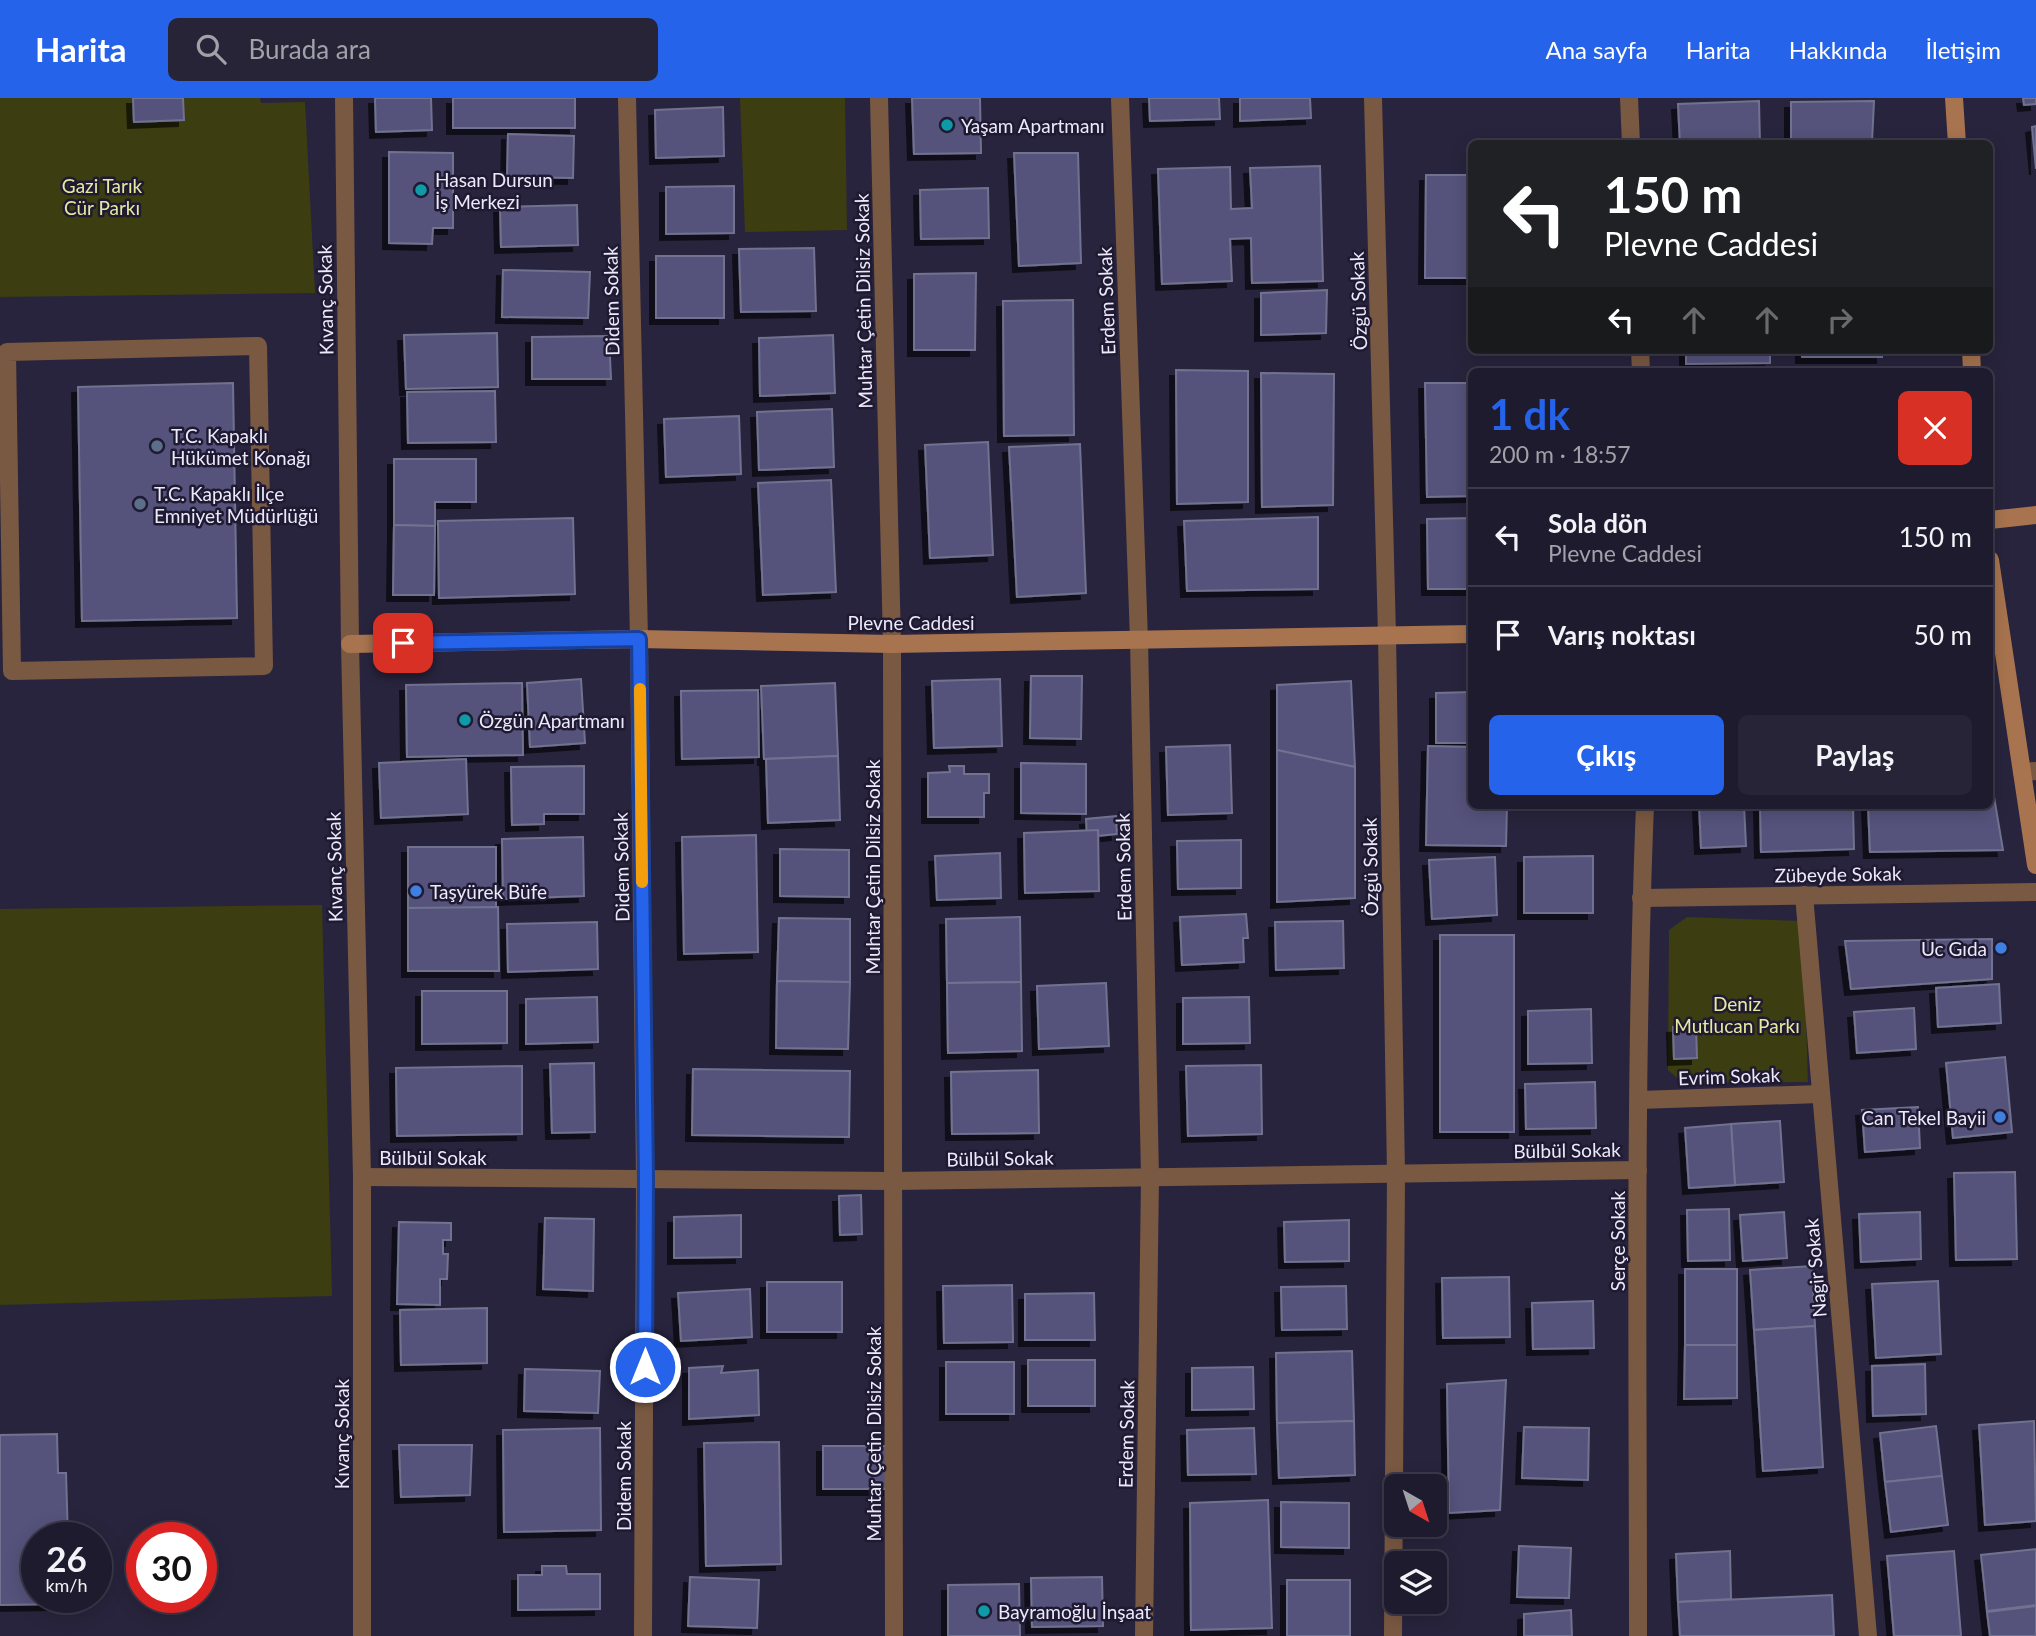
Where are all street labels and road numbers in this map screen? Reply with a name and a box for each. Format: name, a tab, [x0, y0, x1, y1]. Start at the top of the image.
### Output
street label: Muhtar Çetin Dilsiz Sokak	[850, 193, 876, 409]
street label: Kıvanç Sokak	[313, 244, 337, 355]
street label: Didem Sokak	[599, 246, 623, 356]
street label: Erdem Sokak	[1093, 246, 1119, 355]
street label: Özgü Sokak	[1345, 251, 1371, 351]
street label: Plevne Caddesi	[847, 611, 975, 634]
street label: Muhtar Çetin Dilsiz Sokak	[861, 759, 884, 975]
street label: Kıvanç Sokak	[322, 811, 346, 922]
street label: Didem Sokak	[609, 812, 633, 922]
street label: Erdem Sokak	[1111, 812, 1135, 921]
street label: Özgü Sokak	[1358, 817, 1382, 917]
street label: Zübeyde Sokak	[1774, 861, 1902, 887]
street label: Evrim Sokak	[1678, 1063, 1781, 1089]
street label: Bülbül Sokak	[1513, 1138, 1621, 1162]
street label: Bülbül Sokak	[379, 1146, 487, 1169]
street label: Bülbül Sokak	[946, 1146, 1054, 1170]
street label: Serçe Sokak	[1606, 1190, 1629, 1291]
street label: Nagir Sokak	[1799, 1217, 1831, 1318]
street label: Muhtar Çetin Dilsiz Sokak	[862, 1326, 885, 1542]
street label: Kıvanç Sokak	[330, 1378, 353, 1489]
street label: Erdem Sokak	[1114, 1379, 1138, 1488]
street label: Didem Sokak	[612, 1421, 635, 1531]

